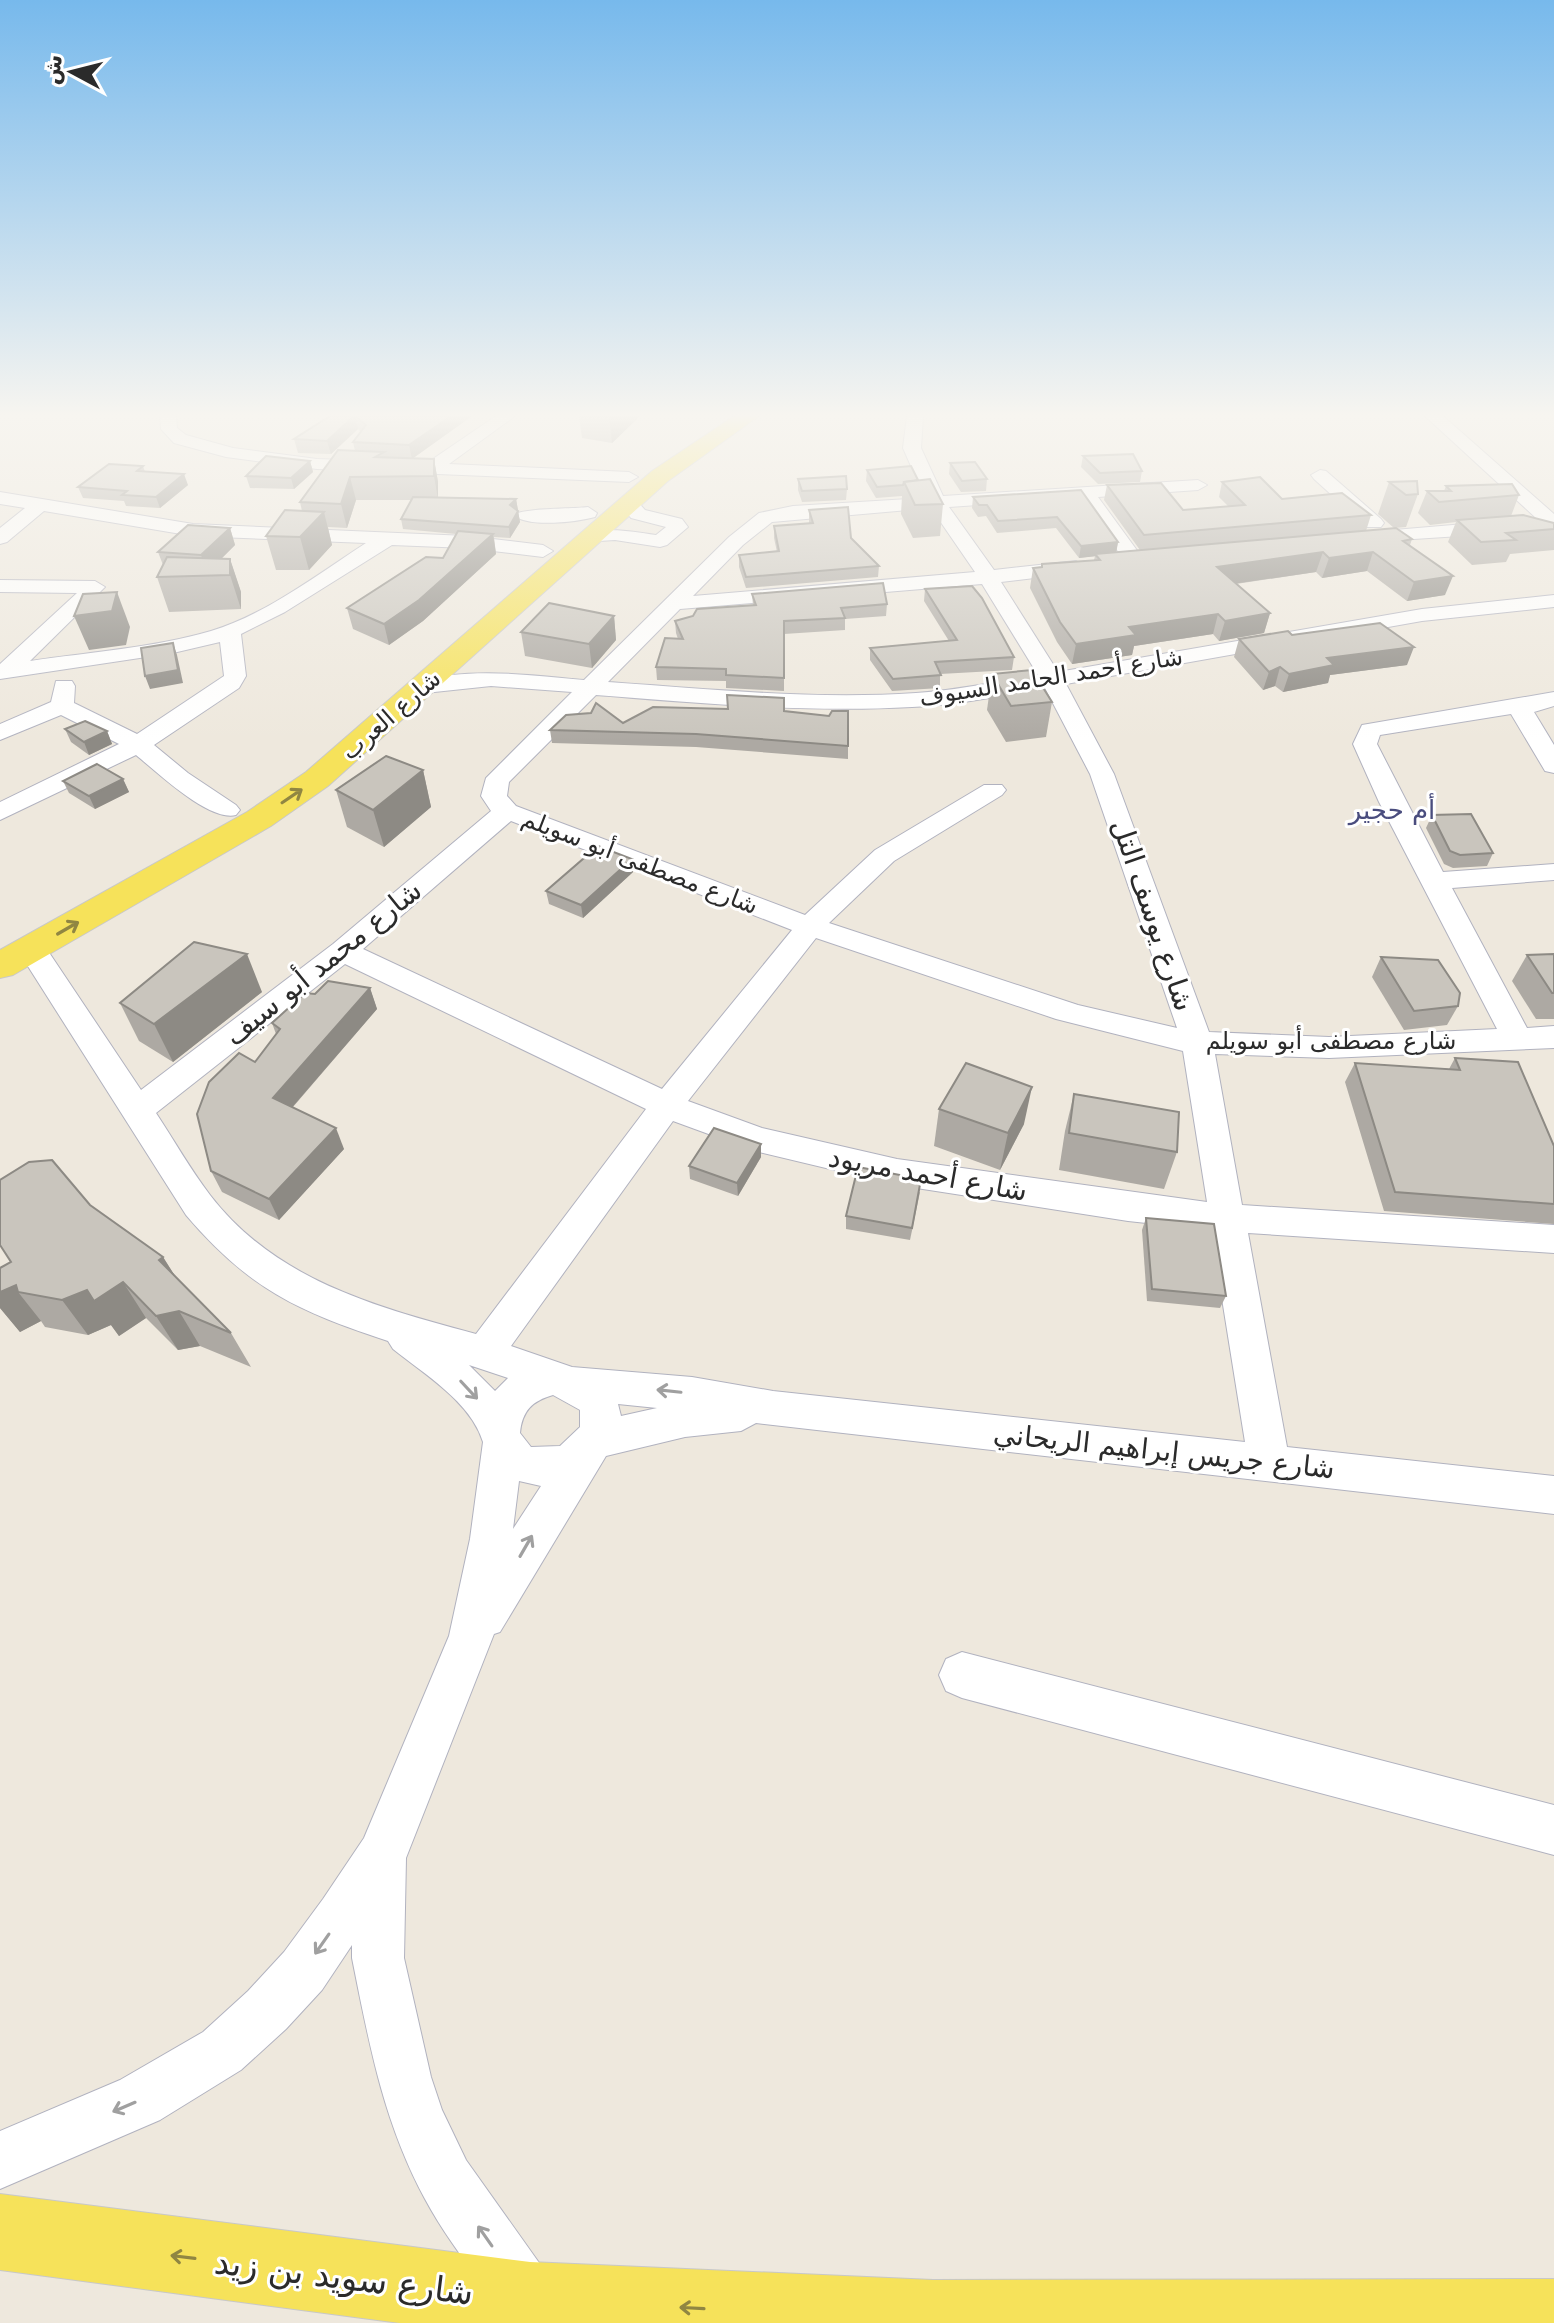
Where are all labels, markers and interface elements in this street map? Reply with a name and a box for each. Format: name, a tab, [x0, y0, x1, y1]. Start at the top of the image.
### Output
north arrow	[32, 32, 112, 112]
text: ش	[38, 53, 67, 86]
street label: شارع أحمد الحامد السيوف	[917, 640, 1185, 712]
street label: شارع العرب	[336, 664, 446, 766]
one-way arrow	[281, 788, 303, 804]
district label: أم حجير	[1347, 792, 1435, 826]
street label: شارع مصطفى أبو سويلم	[518, 802, 763, 920]
street label: شارع يوسف التل	[1105, 815, 1201, 1015]
street label: شارع محمد أبو سيف	[216, 871, 428, 1053]
one-way arrow	[56, 920, 79, 936]
street label: شارع مصطفى أبو سويلم	[1206, 1025, 1456, 1055]
street label: شارع أحمد مريود	[826, 1137, 1030, 1208]
one-way arrow	[459, 1379, 478, 1399]
one-way arrow	[656, 1384, 683, 1399]
street label: شارع جريس إبراهيم الريحاني	[992, 1417, 1336, 1485]
one-way arrow	[518, 1535, 534, 1558]
one-way arrow	[314, 1932, 330, 1954]
one-way arrow	[112, 2100, 137, 2115]
one-way arrow	[477, 2226, 494, 2248]
street label: شارع سويد بن زيد	[212, 2241, 476, 2314]
one-way arrow	[171, 2249, 196, 2264]
one-way arrow	[679, 2300, 706, 2315]

